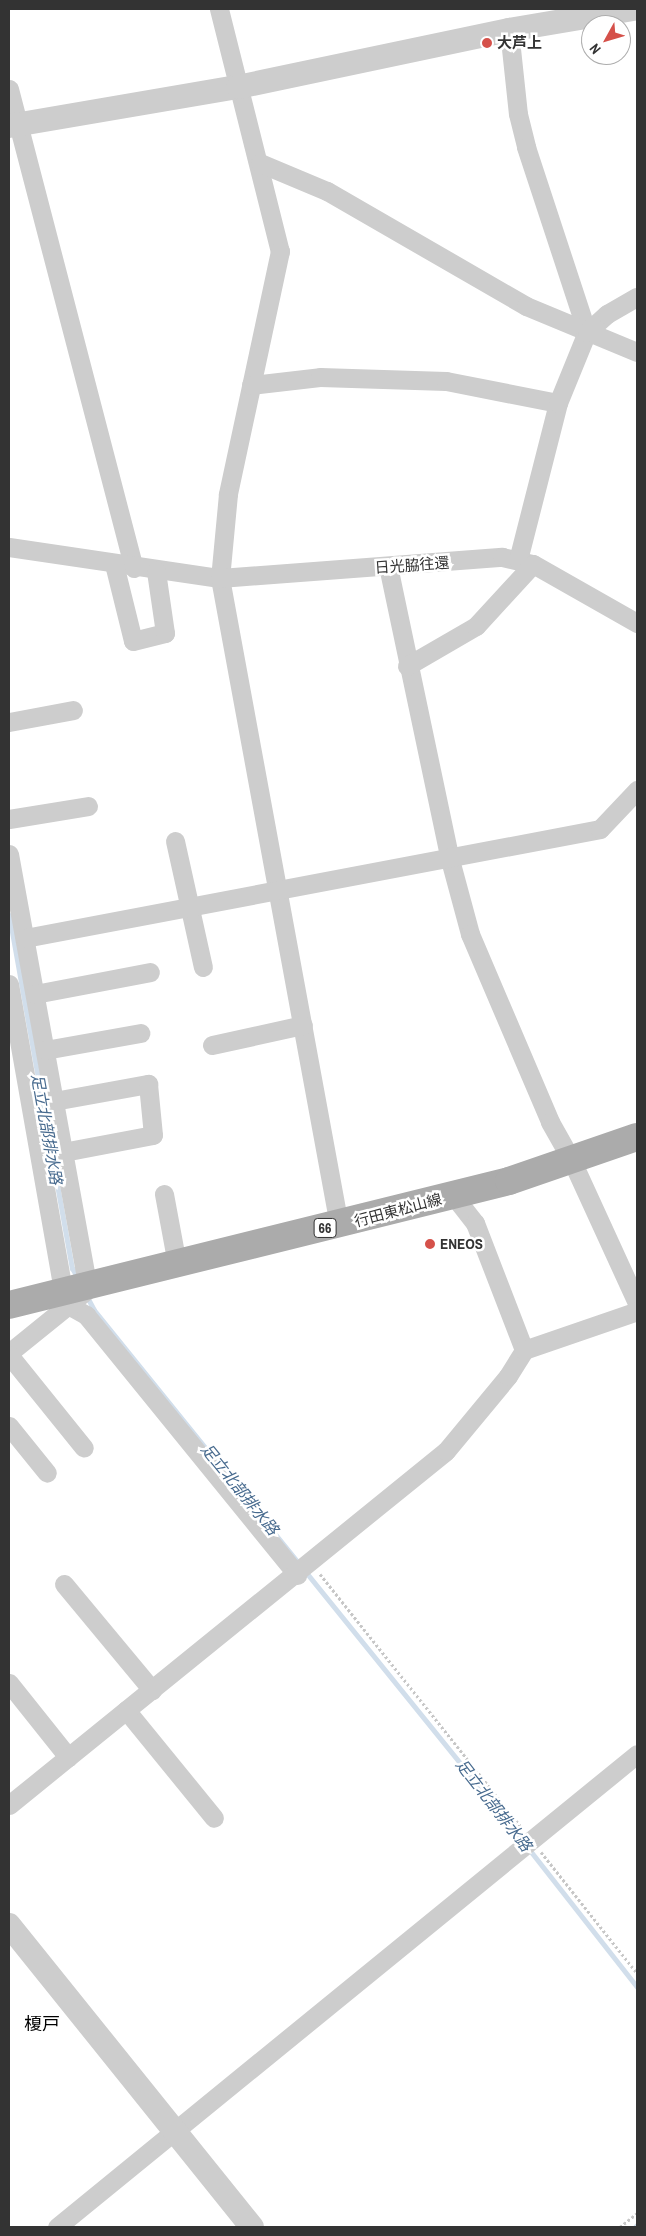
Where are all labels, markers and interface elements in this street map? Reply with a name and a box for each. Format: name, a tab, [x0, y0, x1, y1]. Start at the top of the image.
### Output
north arrow	[581, 15, 631, 65]
place label: 大芦上	[497, 34, 542, 52]
marker: 大芦上	[481, 37, 493, 49]
text: N	[586, 40, 605, 58]
street label: 日光脇往還	[374, 553, 450, 577]
water label: 足立北部排水路	[28, 1072, 66, 1186]
street label: 行田東松山線	[352, 1190, 444, 1230]
road number: 66	[312, 1216, 338, 1240]
place label: ENEOS	[440, 1235, 483, 1253]
marker: ENEOS	[424, 1238, 436, 1250]
water label: 足立北部排水路	[197, 1439, 283, 1539]
water label: 足立北部排水路	[452, 1755, 536, 1855]
district label: 榎戸	[24, 2013, 60, 2035]

